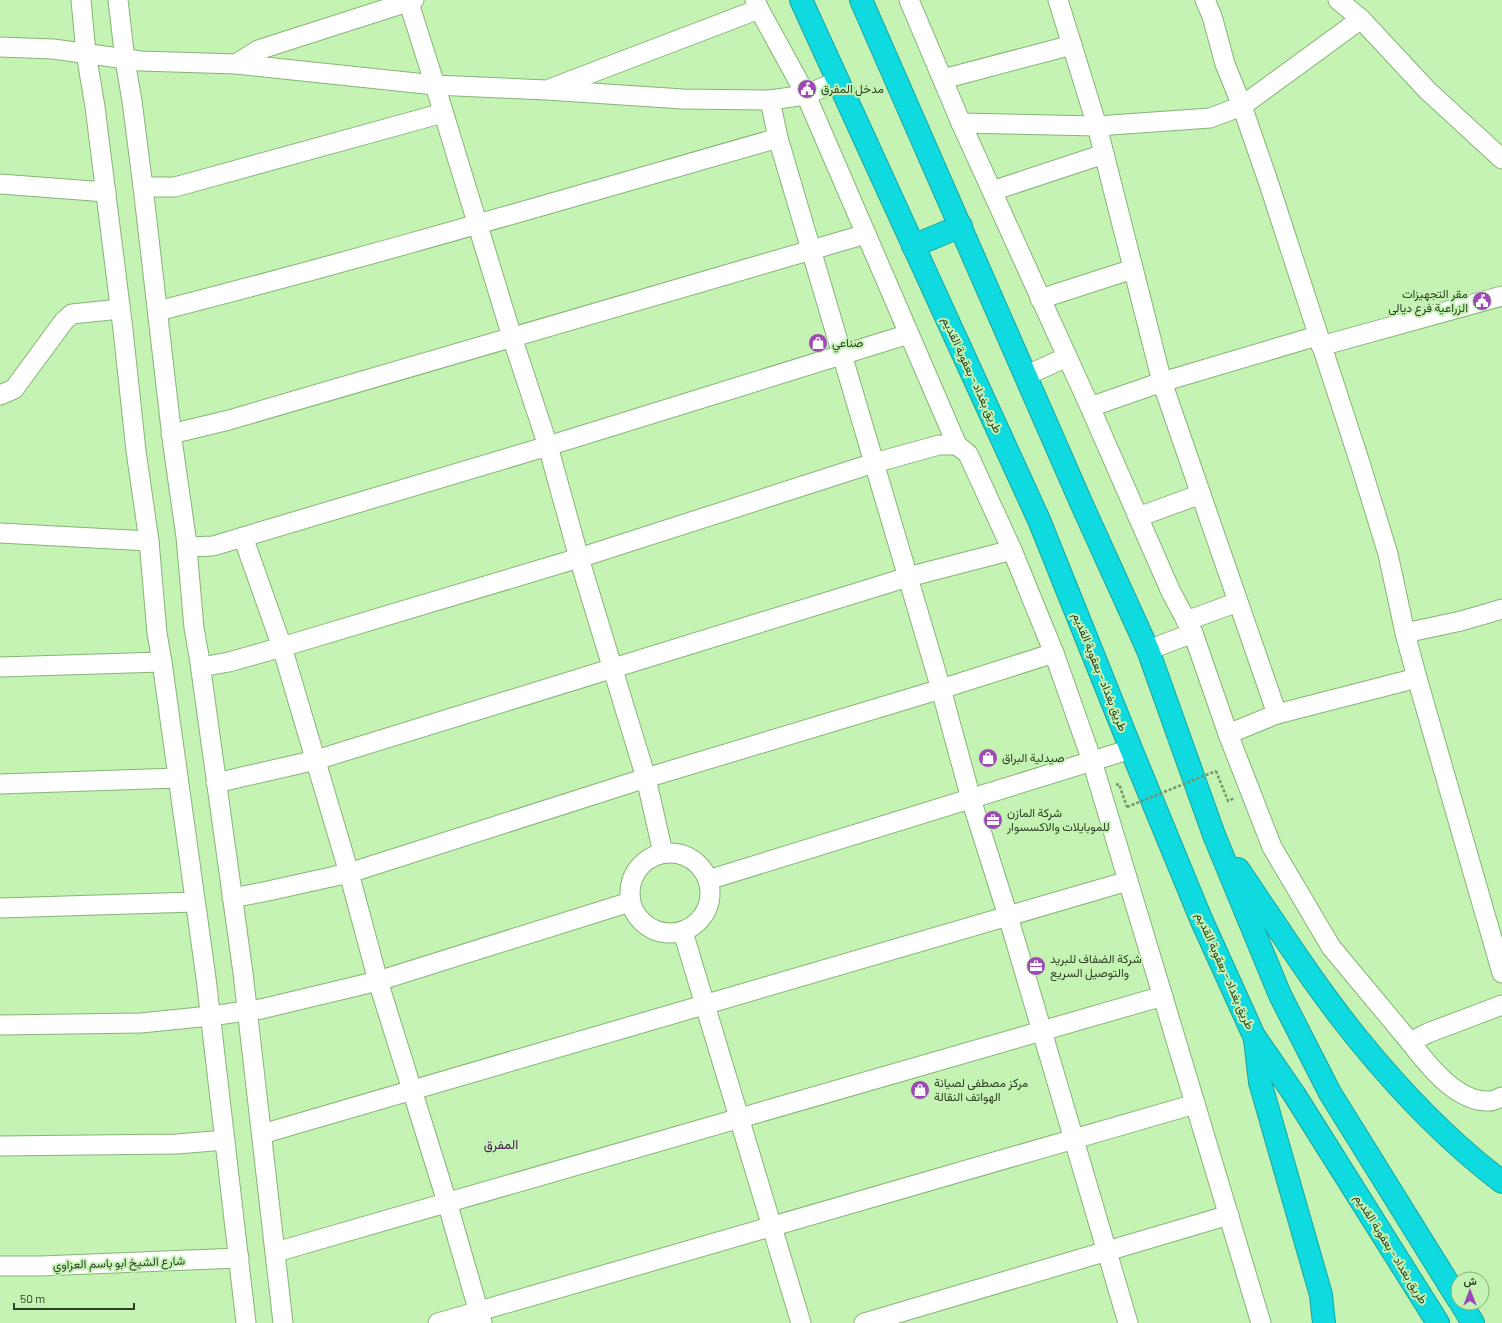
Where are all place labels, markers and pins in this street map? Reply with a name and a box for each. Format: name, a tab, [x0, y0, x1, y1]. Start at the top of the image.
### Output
public building icon: مدخل المفرق	[796, 78, 818, 100]
place label: مدخل المفرق	[821, 81, 884, 97]
place label: مقر التجهيزات الزراعية فرع ديالى	[1388, 286, 1468, 317]
public building icon: مقر التجهيزات الزراعية فرع ديالى	[1471, 290, 1493, 312]
shop icon: صناعي	[807, 332, 829, 354]
place label: صناعي	[832, 335, 863, 353]
shop icon: صيدلية البراق	[977, 747, 999, 769]
place label: صيدلية البراق	[1002, 750, 1065, 766]
place label: شركة المازن للموبايلات والاكسسوار	[1006, 805, 1110, 835]
office icon: شركة المازن للموبايلات والاكسسوار	[982, 809, 1004, 831]
place label: شركة الضفاف للبريد والتوصيل السريع	[1050, 951, 1142, 982]
office icon: شركة الضفاف للبريد والتوصيل السريع	[1025, 955, 1047, 977]
place label: مركز مصطفى لصيانة الهواتف النقالة	[934, 1075, 1028, 1105]
shop icon: مركز مصطفى لصيانة الهواتف النقالة	[909, 1079, 931, 1101]

